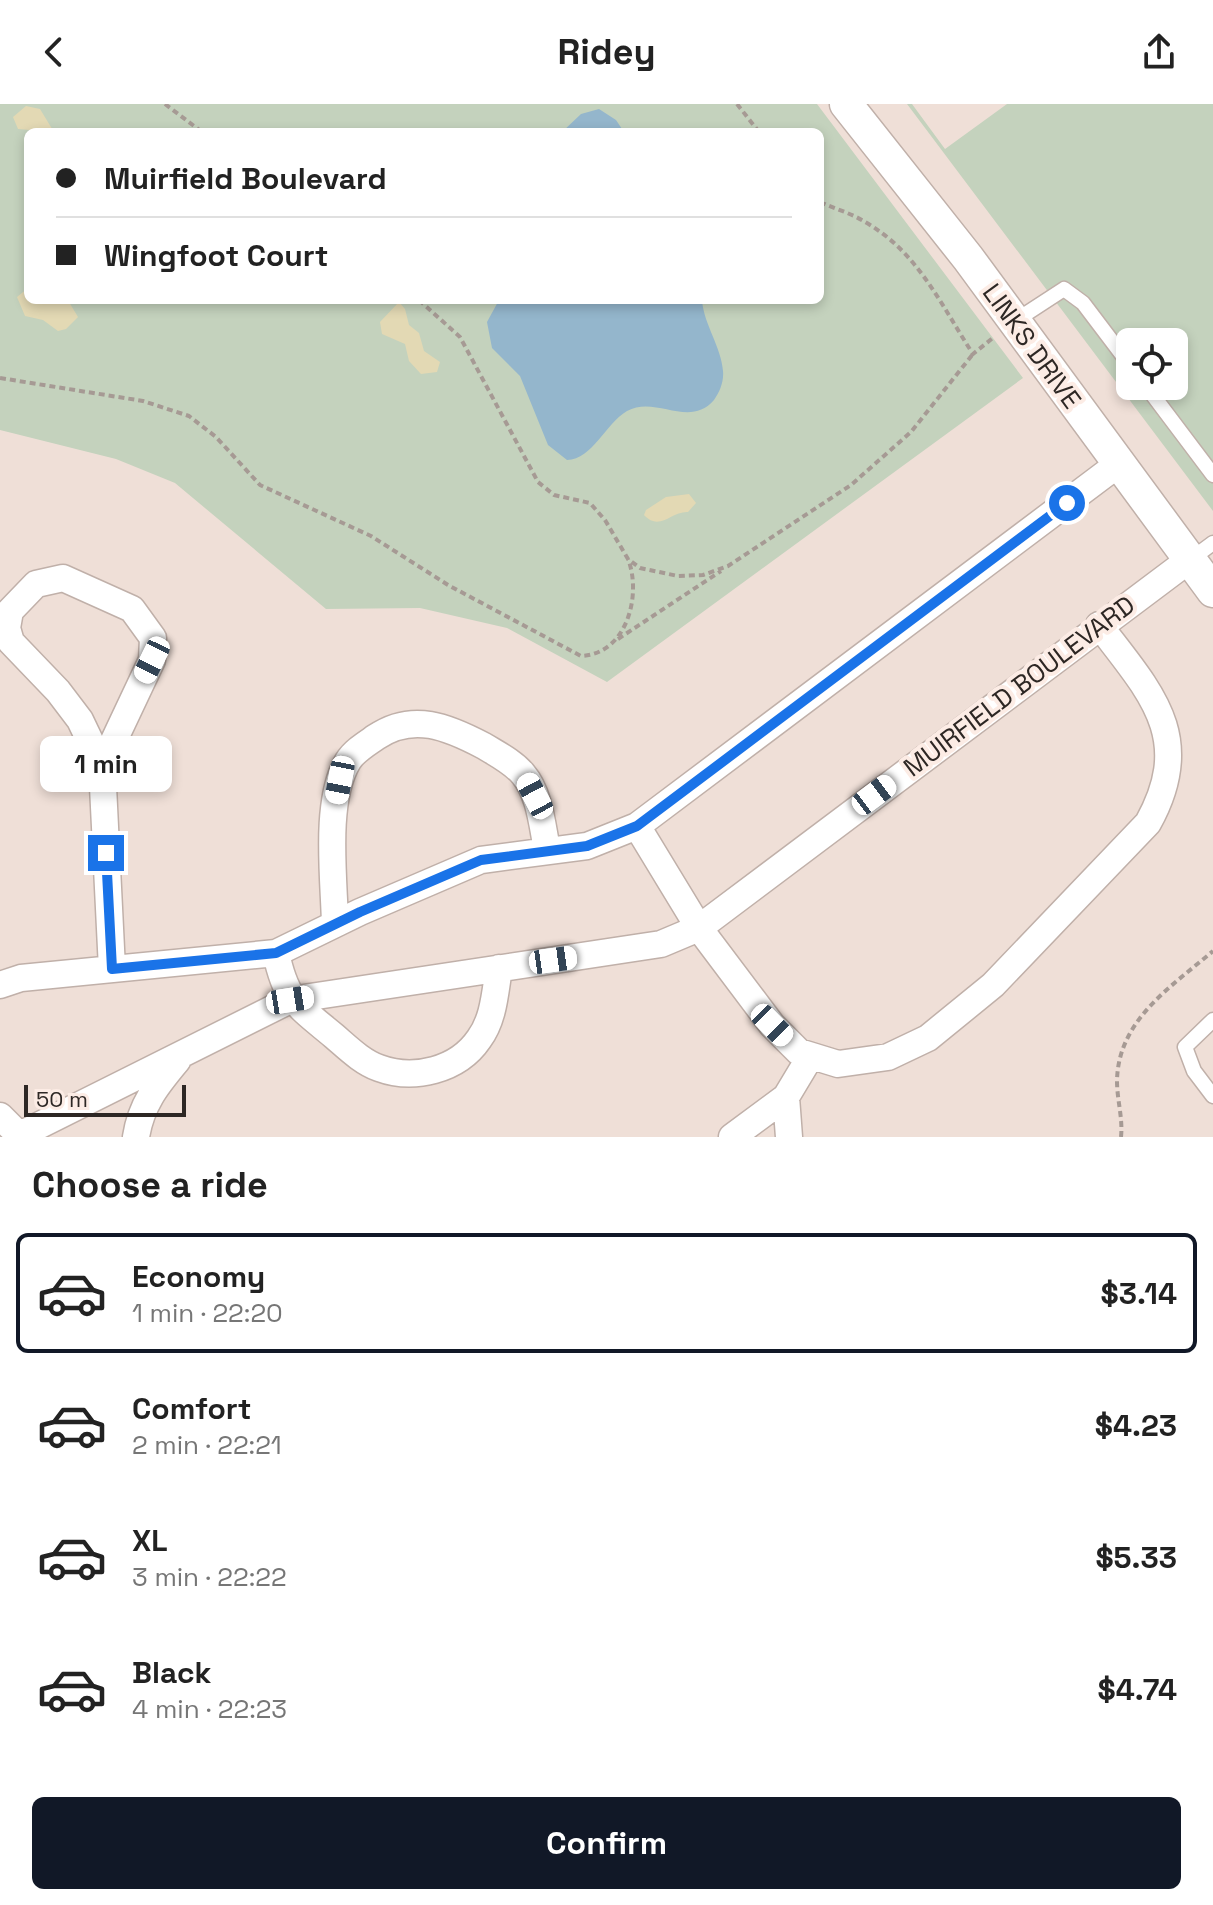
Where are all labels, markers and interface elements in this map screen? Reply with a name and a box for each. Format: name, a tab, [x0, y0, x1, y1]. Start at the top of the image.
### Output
text: Ridey	[557, 29, 656, 75]
icon: back	[32, 30, 76, 74]
icon: share	[1137, 30, 1181, 74]
text: Muirfield Boulevard	[104, 159, 387, 198]
text: Wingfoot Court	[104, 236, 328, 275]
street label: LINKS DRIVE	[975, 277, 1089, 415]
map controls	[1116, 328, 1188, 400]
button: locate	[1116, 328, 1188, 400]
route start	[1049, 485, 1085, 521]
street label: MUIRFIELD BOULEVARD	[896, 588, 1142, 784]
car	[131, 633, 173, 687]
callout: 1 min	[40, 737, 172, 793]
text: 1 min	[74, 747, 138, 781]
car	[324, 754, 356, 806]
car	[513, 769, 557, 823]
car	[848, 771, 900, 819]
route end	[88, 835, 124, 871]
car	[528, 945, 578, 975]
car	[264, 984, 316, 1016]
car	[747, 1000, 797, 1050]
scale bar	[24, 1081, 186, 1117]
text: 50 m	[36, 1085, 88, 1113]
text: Choose a ride	[32, 1162, 268, 1208]
icon: car	[36, 1257, 108, 1329]
text: Economy	[132, 1257, 265, 1296]
text: $3.14	[1101, 1274, 1177, 1313]
text: 1 min · 22:20	[132, 1296, 283, 1330]
icon: car	[36, 1389, 108, 1461]
text: Comfort	[132, 1389, 251, 1428]
text: $4.23	[1095, 1406, 1177, 1445]
text: 2 min · 22:21	[132, 1428, 282, 1462]
icon: car	[36, 1521, 108, 1593]
text: XL	[132, 1521, 168, 1560]
text: $5.33	[1095, 1538, 1177, 1577]
text: 3 min · 22:22	[132, 1560, 287, 1594]
icon: car	[36, 1653, 108, 1725]
text: Black	[132, 1653, 211, 1692]
text: $4.74	[1098, 1670, 1177, 1709]
text: 4 min · 22:23	[132, 1692, 287, 1726]
button: Confirm	[32, 1797, 1181, 1889]

